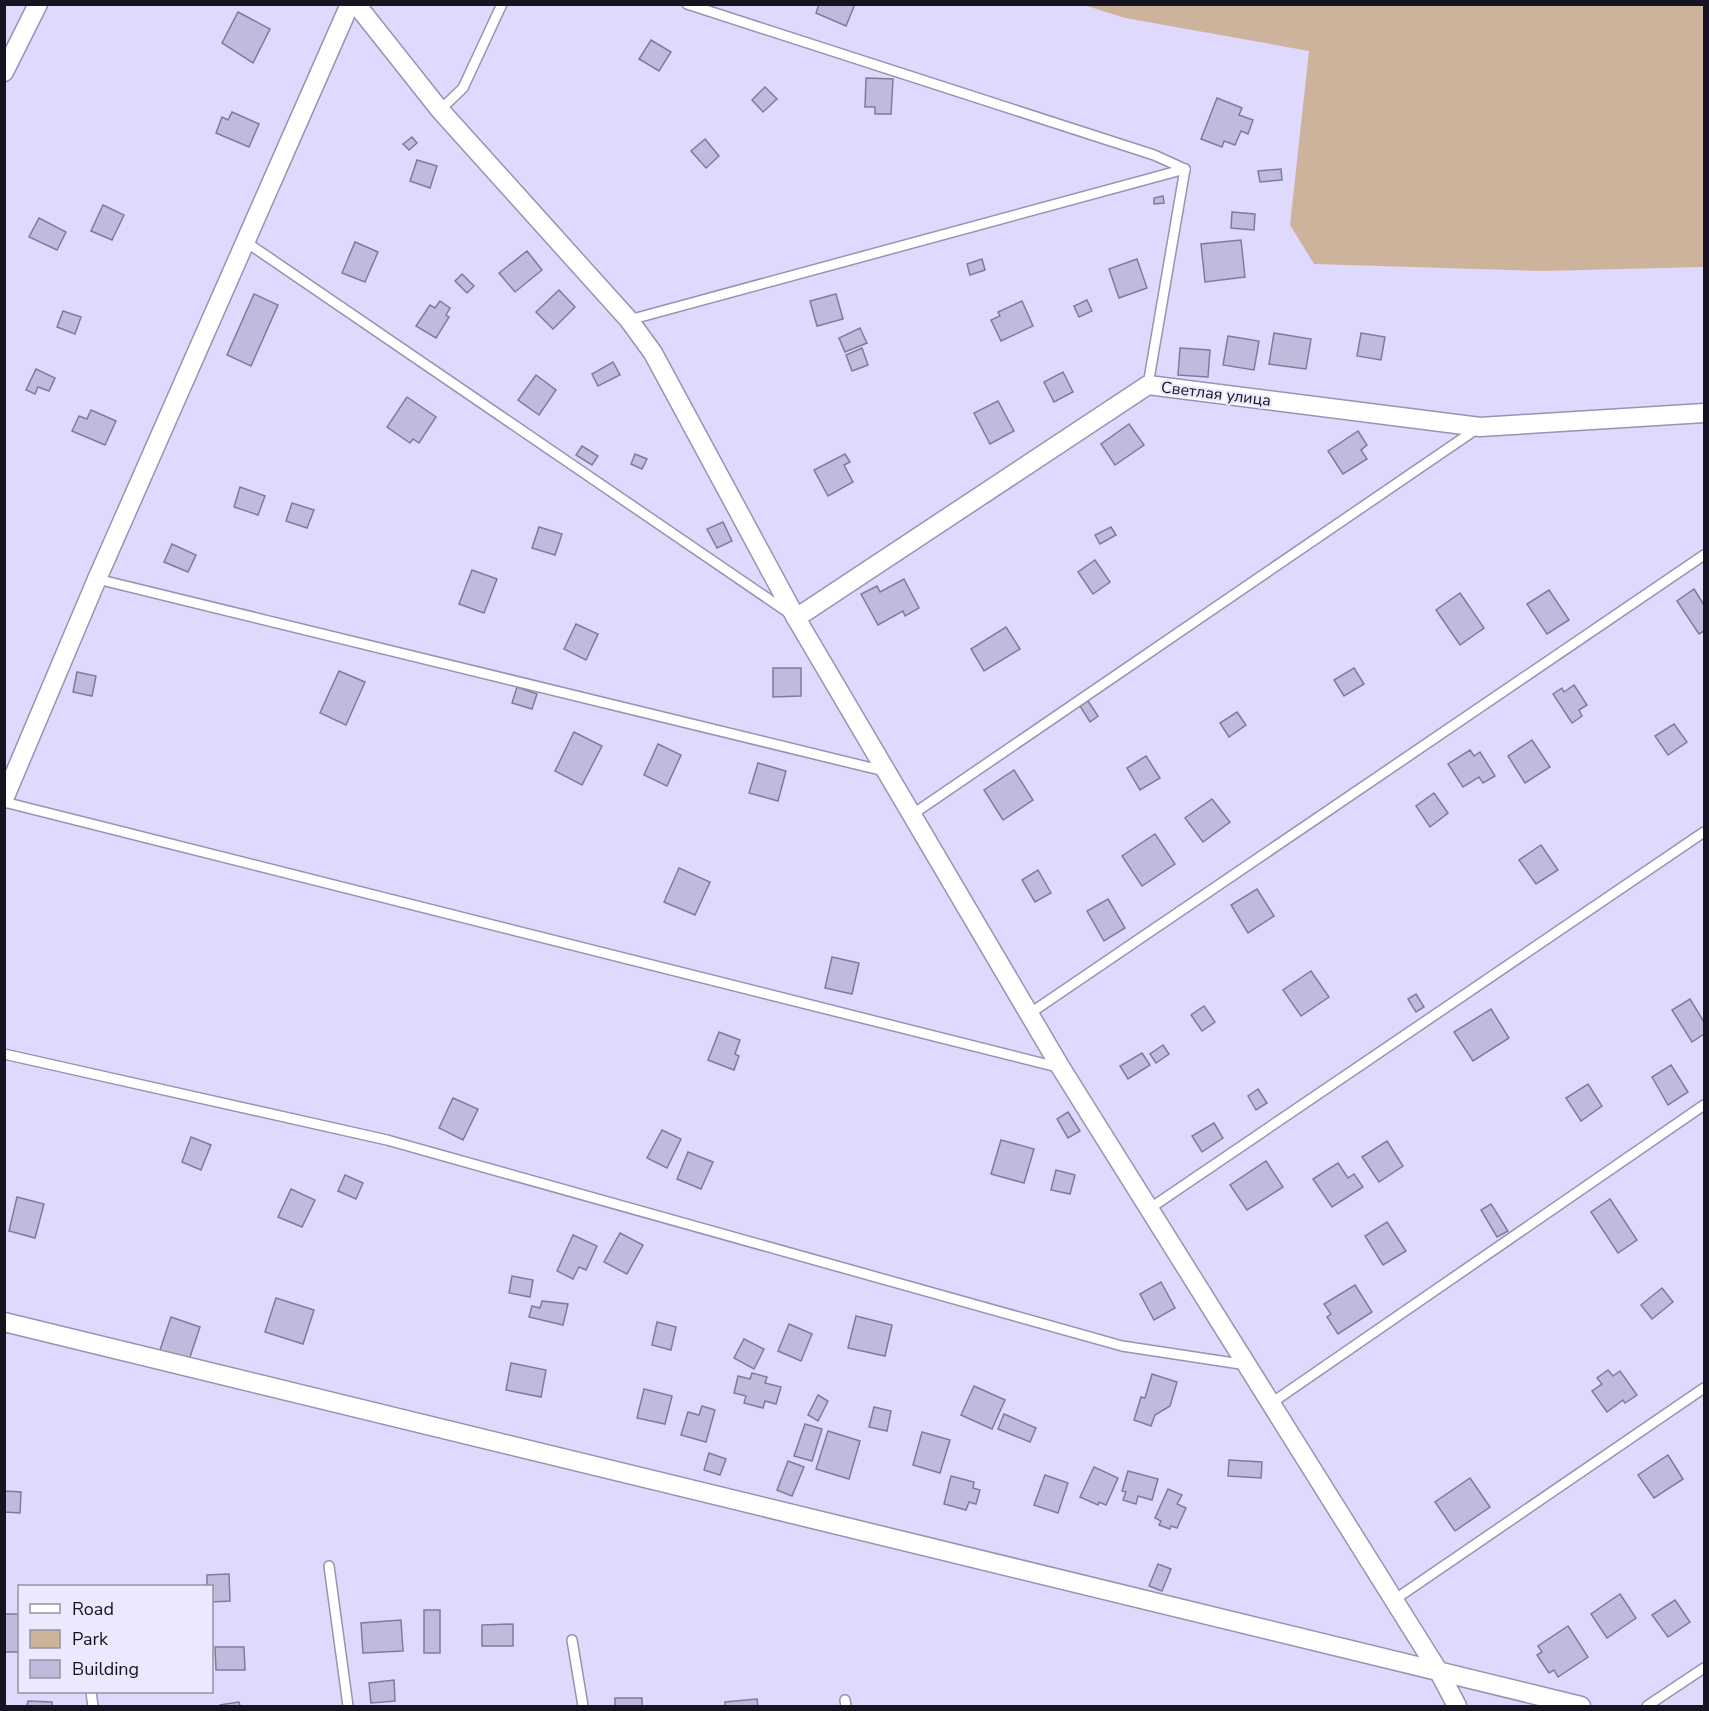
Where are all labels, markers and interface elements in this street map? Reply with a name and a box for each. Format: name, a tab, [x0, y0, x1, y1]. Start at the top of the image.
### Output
street label: Светлая улица	[1160, 376, 1272, 412]
legend	[18, 1585, 213, 1693]
text: Road	[72, 1597, 114, 1621]
text: Park	[72, 1627, 109, 1651]
text: Building	[72, 1657, 139, 1681]

